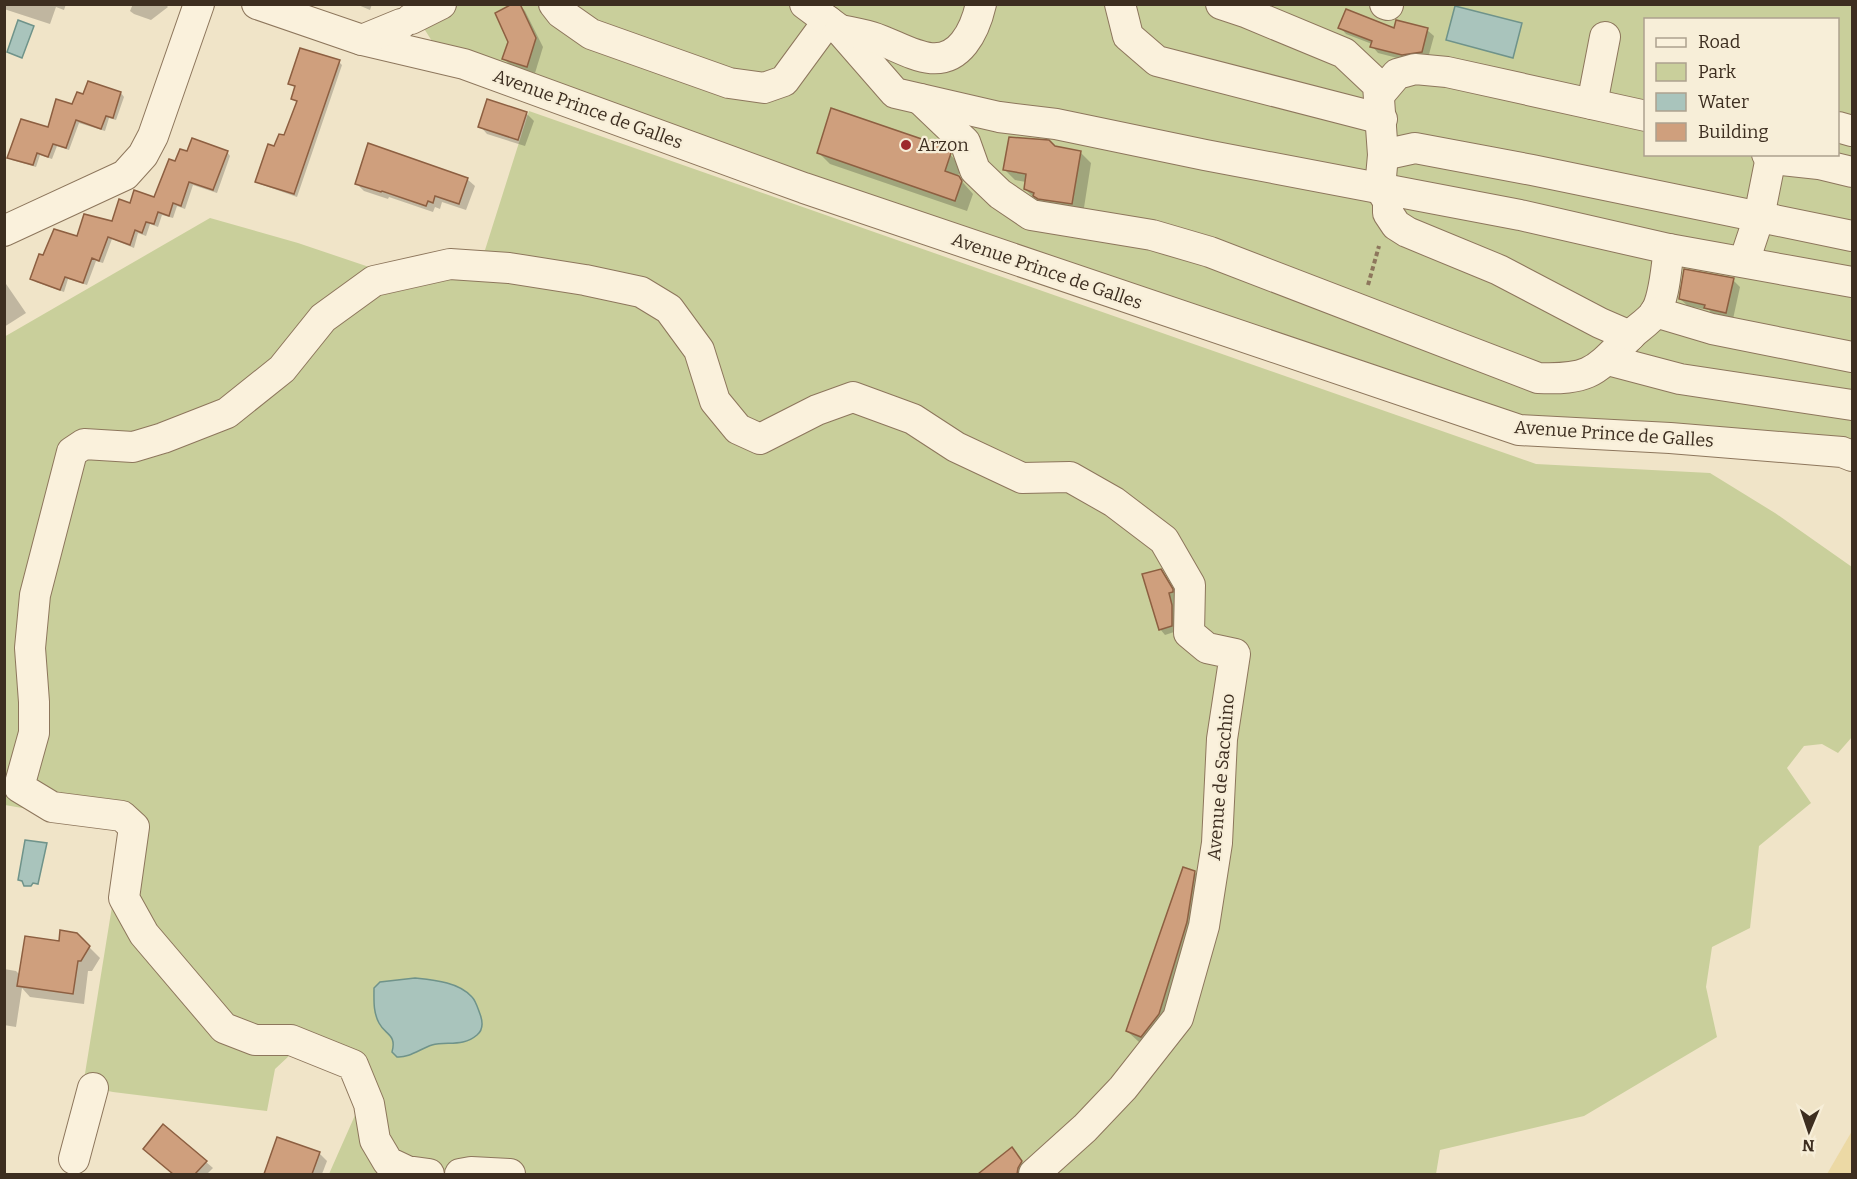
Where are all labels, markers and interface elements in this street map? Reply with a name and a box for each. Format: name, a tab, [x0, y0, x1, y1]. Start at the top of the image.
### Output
legend	[1644, 18, 1839, 156]
text: Road	[1698, 31, 1741, 53]
text: Park	[1698, 61, 1737, 83]
street label: Avenue Prince de Galles	[490, 64, 686, 154]
text: Water	[1698, 91, 1749, 113]
text: Building	[1698, 121, 1769, 143]
place label: Arzon	[918, 134, 969, 156]
marker: Arzon	[899, 138, 913, 152]
street label: Avenue Prince de Galles	[949, 228, 1145, 314]
street label: Avenue Prince de Galles	[1513, 416, 1715, 452]
street label: Avenue de Sacchino	[1203, 693, 1239, 861]
north arrow	[1779, 1101, 1839, 1161]
text: N	[1802, 1136, 1815, 1155]

